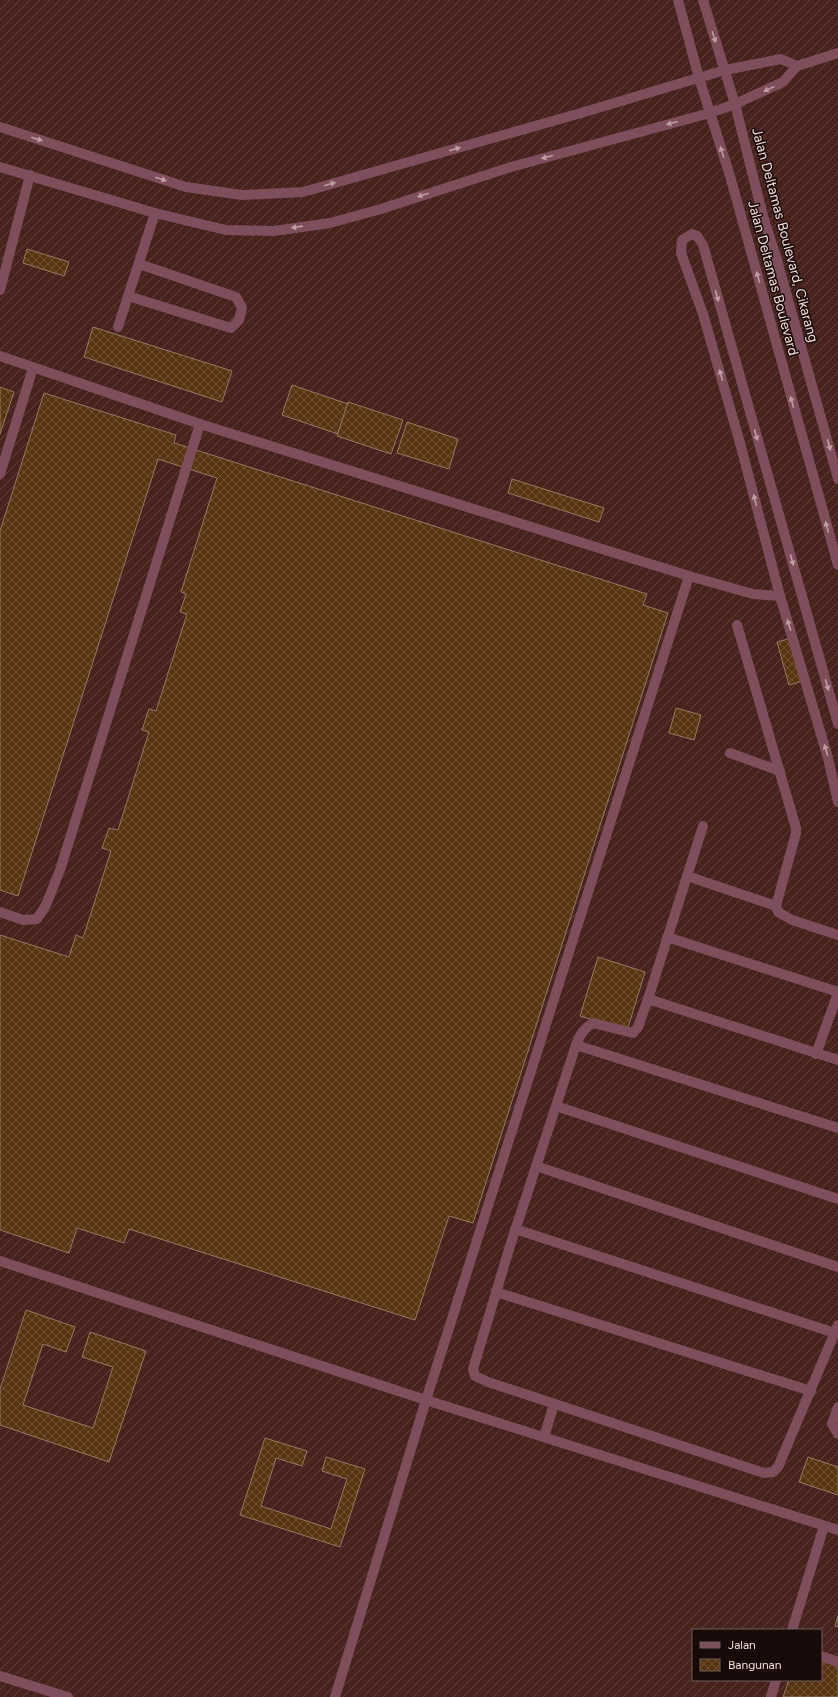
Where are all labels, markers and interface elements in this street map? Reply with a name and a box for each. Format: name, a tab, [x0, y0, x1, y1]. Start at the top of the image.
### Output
one-way arrow	[712, 31, 718, 43]
one-way arrow	[763, 86, 775, 92]
one-way arrow	[666, 120, 678, 126]
street label: Jalan Deltamas Boulevard, Cikarang	[748, 126, 822, 344]
one-way arrow	[31, 136, 43, 142]
one-way arrow	[719, 145, 725, 157]
one-way arrow	[449, 146, 461, 152]
one-way arrow	[541, 154, 553, 160]
one-way arrow	[155, 176, 167, 182]
one-way arrow	[323, 181, 336, 187]
one-way arrow	[416, 192, 428, 198]
street label: Jalan Deltamas Boulevard	[744, 199, 802, 357]
one-way arrow	[291, 224, 303, 230]
one-way arrow	[755, 270, 761, 282]
one-way arrow	[715, 290, 721, 303]
one-way arrow	[717, 368, 723, 381]
one-way arrow	[789, 396, 795, 408]
one-way arrow	[754, 429, 760, 441]
one-way arrow	[826, 439, 832, 452]
one-way arrow	[752, 494, 758, 506]
one-way arrow	[824, 521, 830, 533]
one-way arrow	[789, 554, 795, 566]
one-way arrow	[786, 619, 792, 631]
one-way arrow	[824, 680, 830, 692]
one-way arrow	[823, 744, 829, 756]
legend	[692, 1629, 822, 1681]
text: Jalan	[728, 1638, 756, 1652]
text: Bangunan	[728, 1658, 782, 1672]

